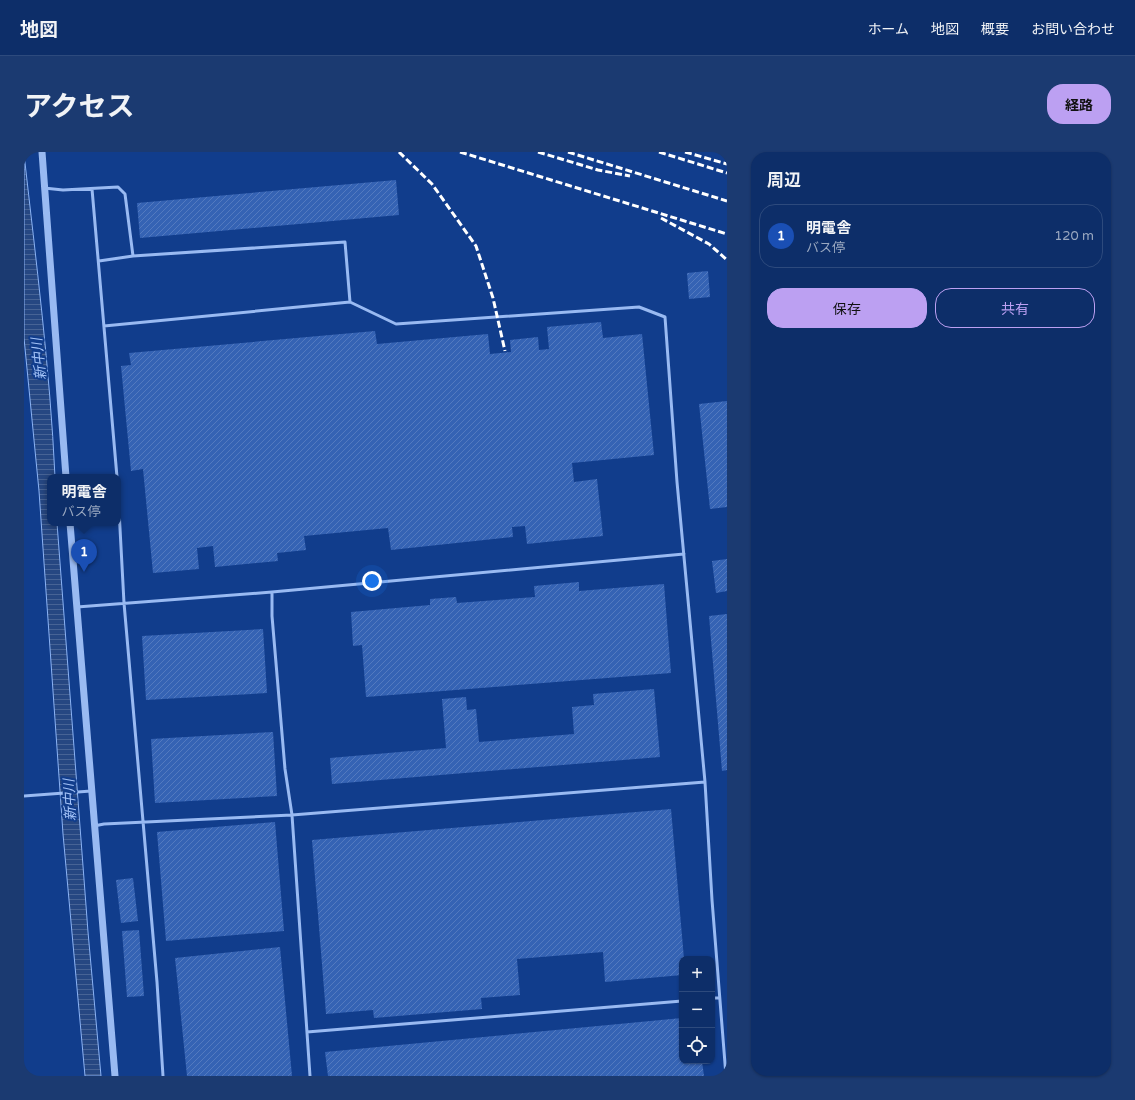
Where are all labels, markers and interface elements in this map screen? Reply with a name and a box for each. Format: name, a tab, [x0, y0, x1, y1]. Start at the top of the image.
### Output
text: 地図	[20, 19, 58, 41]
text: ホーム	[867, 21, 909, 38]
text: 地図	[931, 21, 959, 38]
text: 概要	[981, 21, 1009, 38]
text: お問い合わせ	[1031, 21, 1115, 38]
button: 経路	[1047, 84, 1111, 124]
text: アクセス	[24, 90, 135, 124]
text: 周辺	[767, 170, 801, 191]
text: 明電舎	[806, 219, 851, 237]
text: 1	[777, 228, 785, 244]
text: 120 m	[1054, 228, 1094, 244]
text: バス停	[806, 240, 845, 256]
button: 保存	[767, 288, 927, 328]
button: 共有	[935, 288, 1095, 328]
water label: 新中川	[28, 335, 50, 381]
popup	[47, 474, 121, 526]
text: 明電舎	[61, 483, 107, 501]
text: バス停	[61, 504, 101, 520]
pin: 1	[71, 539, 97, 572]
your location	[362, 571, 382, 591]
water label: 新中川	[60, 777, 80, 821]
map controls	[679, 956, 715, 1064]
button: +	[679, 956, 715, 992]
button: −	[679, 992, 715, 1028]
button: locate	[679, 1028, 715, 1064]

